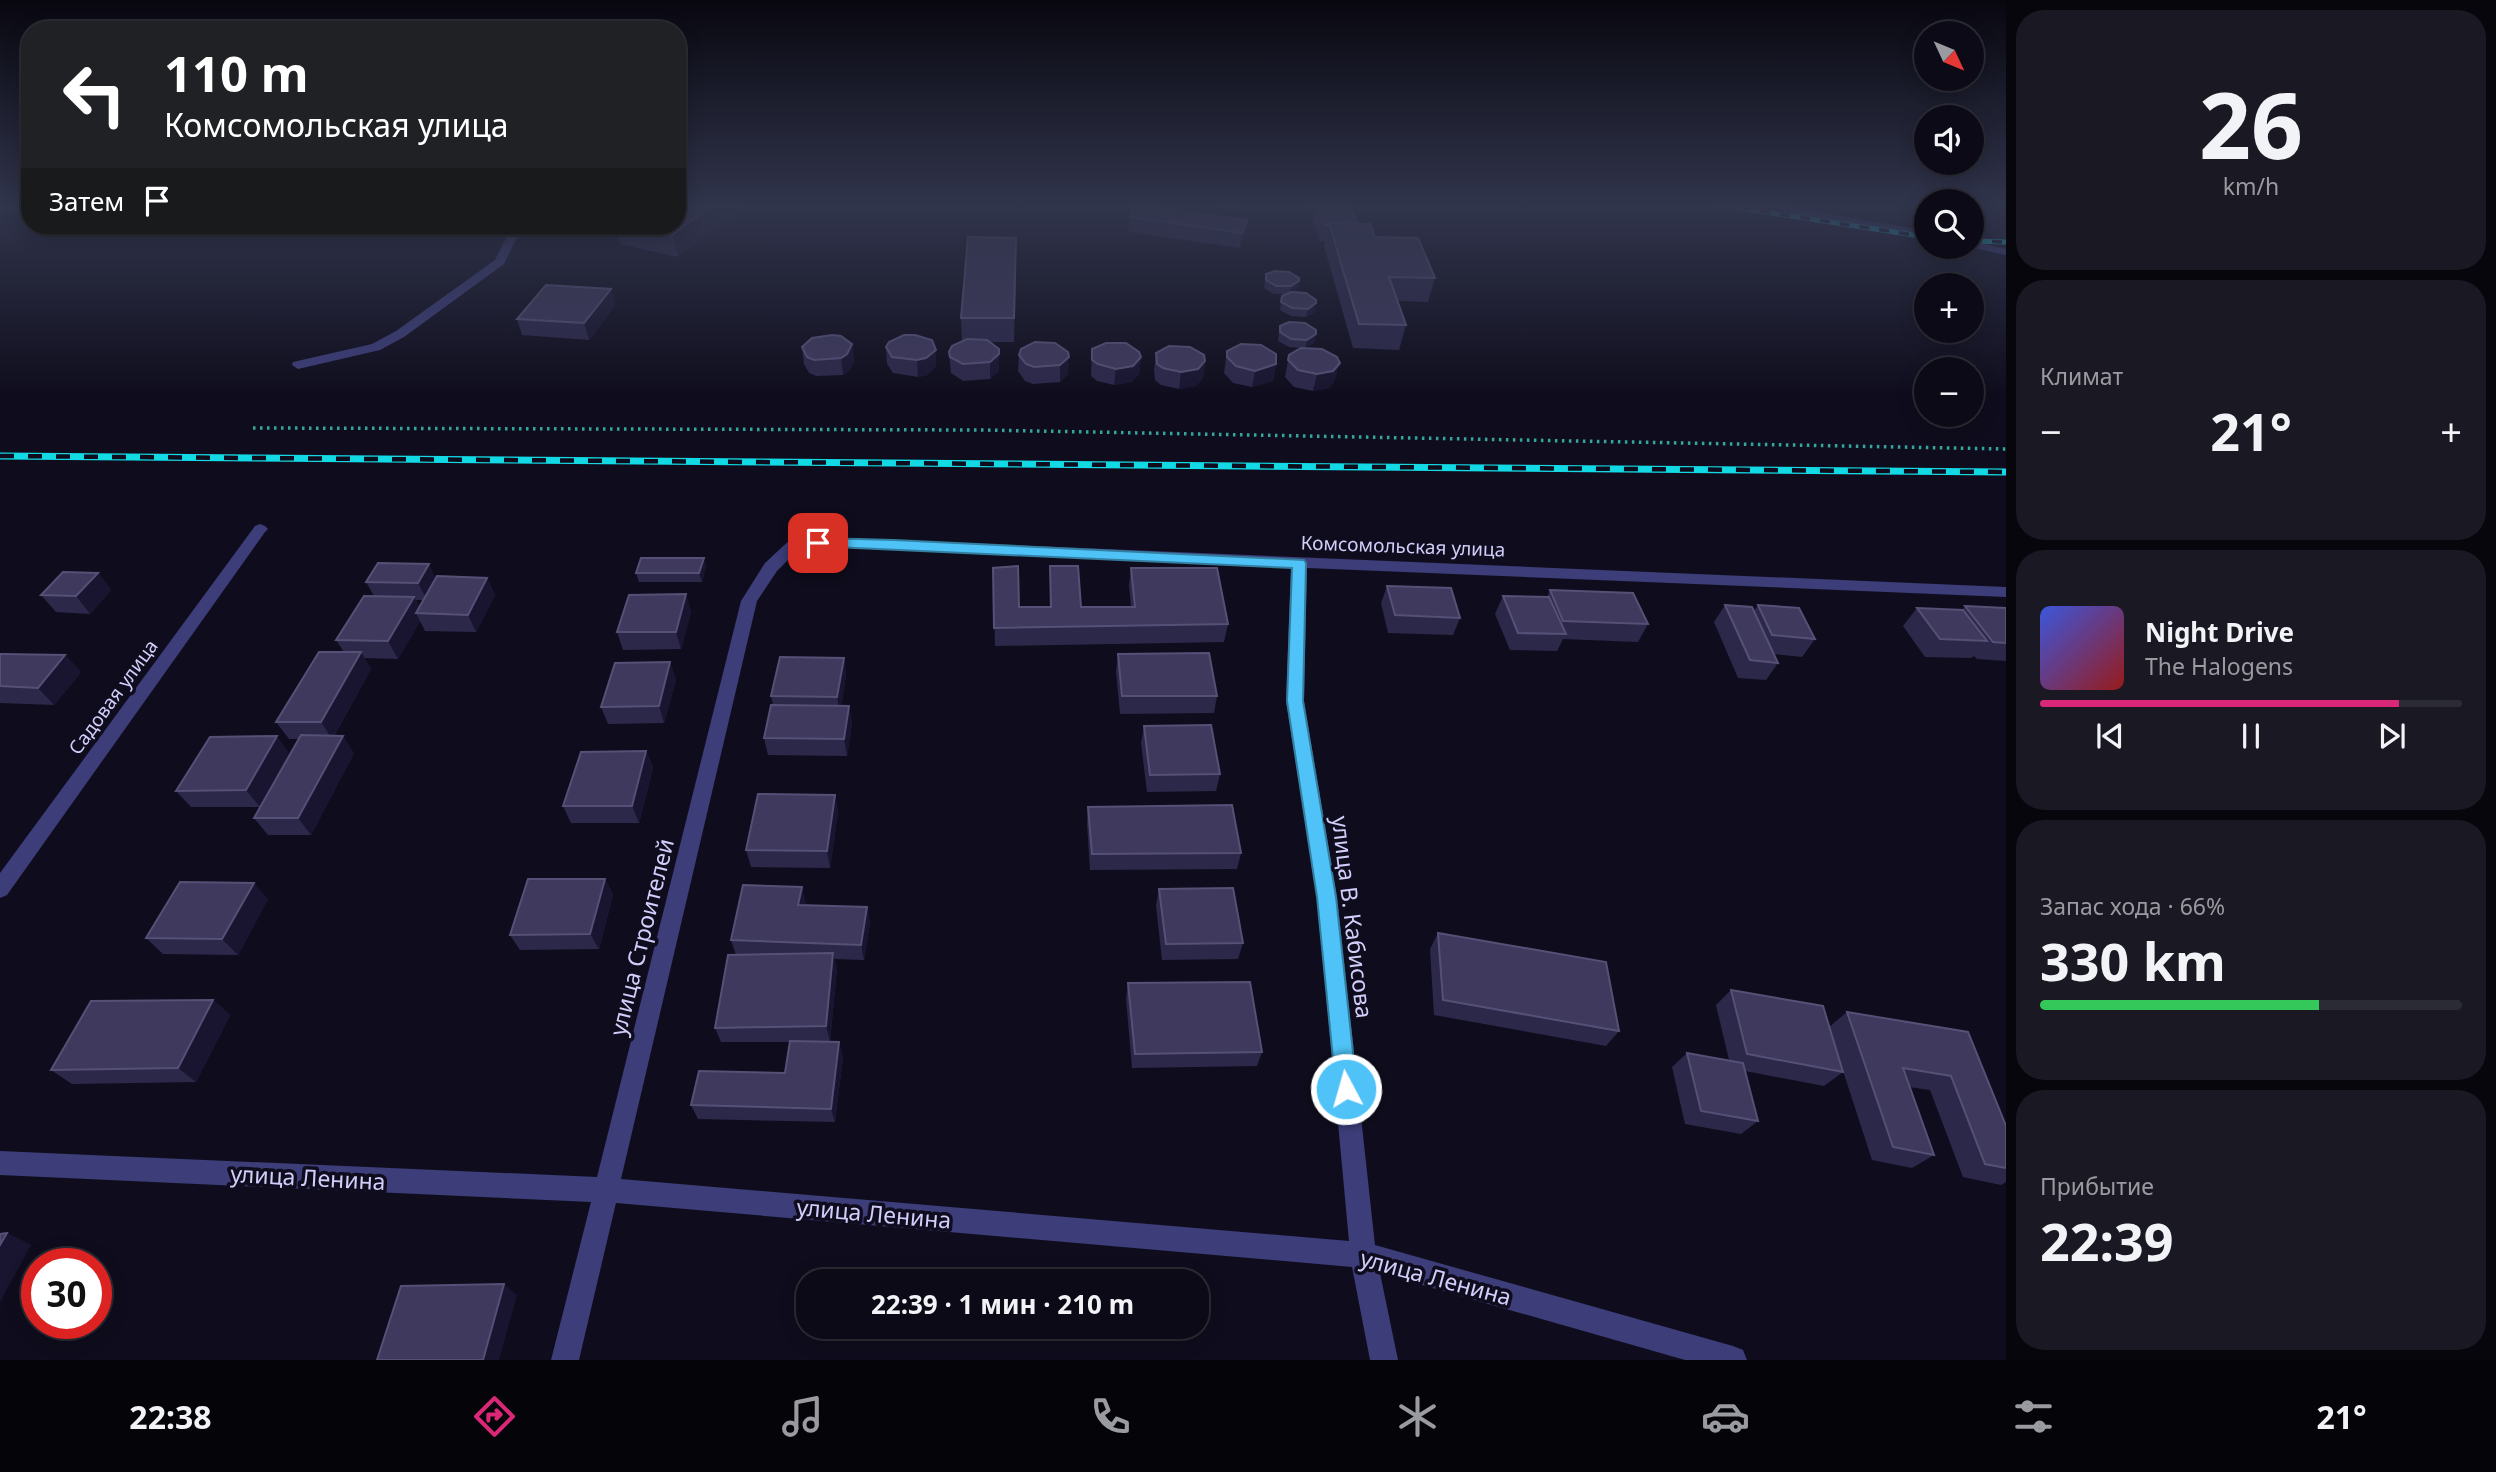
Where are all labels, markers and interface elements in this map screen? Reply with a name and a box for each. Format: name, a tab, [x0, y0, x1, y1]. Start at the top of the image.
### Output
north arrow	[1914, 21, 1984, 91]
map controls	[1914, 21, 1984, 427]
text: 110 m	[164, 40, 309, 106]
icon: left	[49, 49, 140, 140]
text: 26	[2199, 62, 2303, 186]
text: Комсомольская улица	[164, 103, 509, 146]
button: sound	[1914, 105, 1984, 175]
text: km/h	[2223, 170, 2279, 202]
icon: arrive	[138, 182, 176, 220]
text: Затем	[49, 183, 124, 219]
button: search	[1914, 189, 1984, 259]
button: +	[1914, 273, 1984, 343]
button: −	[1914, 357, 1984, 427]
text: Климат	[2040, 360, 2123, 392]
text: 21°	[2210, 395, 2292, 466]
text: −	[2040, 405, 2062, 457]
text: +	[2440, 405, 2462, 457]
pin	[788, 513, 848, 573]
icon: arrive	[799, 524, 837, 562]
street label: Комсомольская улица	[1300, 529, 1506, 563]
text: Night Drive	[2145, 614, 2294, 650]
street label: Садовая улица	[62, 634, 164, 760]
text: The Halogens	[2145, 650, 2293, 682]
icon: previous	[2091, 717, 2129, 755]
icon: pause	[2232, 717, 2270, 755]
icon: next	[2373, 717, 2411, 755]
street label: улица В. Кабисова	[1325, 814, 1381, 1020]
street label: улица Строителей	[601, 835, 681, 1039]
text: Запас хода · 66%	[2040, 890, 2225, 922]
text: 330 km	[2040, 925, 2226, 996]
position arrow	[1309, 1052, 1383, 1126]
street label: улица Ленина	[230, 1157, 386, 1197]
text: Прибытие	[2040, 1170, 2154, 1202]
street label: улица Ленина	[795, 1190, 953, 1236]
text: 22:39	[2040, 1205, 2174, 1276]
street label: улица Ленина	[1357, 1241, 1515, 1313]
speed limit sign: 30	[21, 1248, 112, 1339]
text: 22:39 · 1 мин · 210 m	[871, 1286, 1134, 1322]
icon: directions	[470, 1392, 519, 1441]
icon: music	[778, 1392, 827, 1441]
icon: phone	[1086, 1392, 1135, 1441]
icon: climate	[1393, 1392, 1442, 1441]
icon: car	[1701, 1392, 1750, 1441]
icon: filters	[2009, 1392, 2058, 1441]
text: 22:38	[129, 1395, 212, 1438]
text: 21°	[2316, 1395, 2367, 1438]

